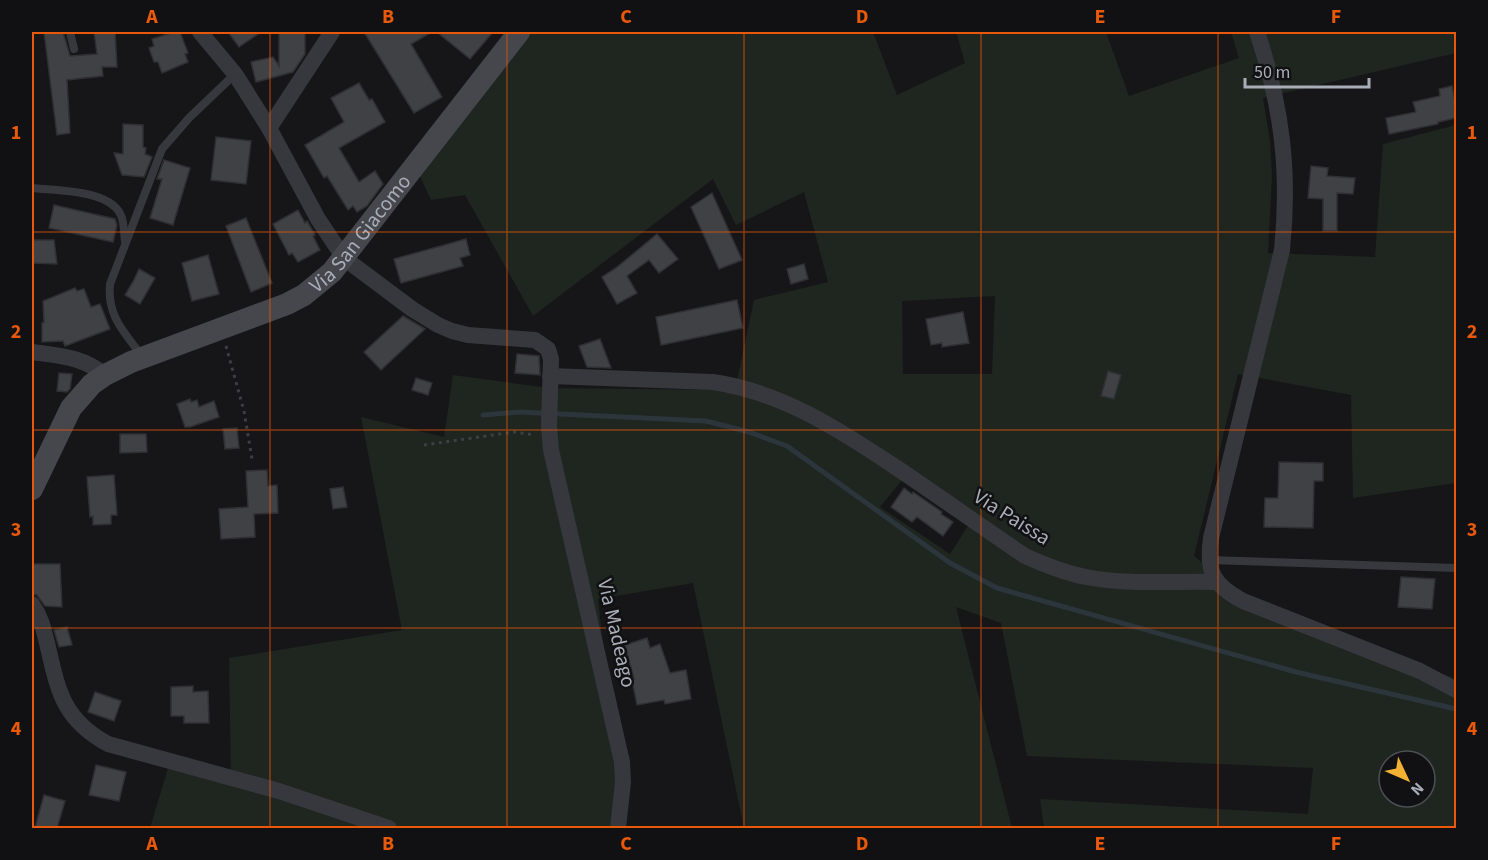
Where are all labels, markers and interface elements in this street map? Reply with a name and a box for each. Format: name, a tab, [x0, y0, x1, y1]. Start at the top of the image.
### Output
text: A	[145, 3, 158, 31]
text: B	[382, 3, 394, 31]
text: C	[620, 3, 632, 31]
text: D	[856, 3, 868, 31]
text: E	[1095, 3, 1105, 31]
text: F	[1331, 3, 1341, 31]
scale bar	[1245, 51, 1370, 89]
text: 50 m	[1254, 60, 1290, 85]
text: 1	[11, 119, 21, 147]
text: 1	[1467, 119, 1477, 147]
street label: Via San Giacomo	[303, 168, 418, 300]
text: 2	[11, 318, 21, 346]
text: 2	[1467, 318, 1477, 346]
street label: Via Paissa	[968, 482, 1056, 552]
text: 3	[11, 516, 21, 544]
text: 3	[1467, 516, 1477, 544]
street label: Via Madeago	[590, 576, 644, 690]
text: 4	[11, 715, 22, 743]
text: 4	[1467, 715, 1478, 743]
north arrow	[1377, 749, 1437, 809]
text: N	[1405, 777, 1429, 800]
text: A	[145, 830, 158, 858]
text: B	[382, 830, 394, 858]
text: C	[620, 830, 632, 858]
text: D	[856, 830, 868, 858]
text: E	[1095, 830, 1105, 858]
text: F	[1331, 830, 1341, 858]

